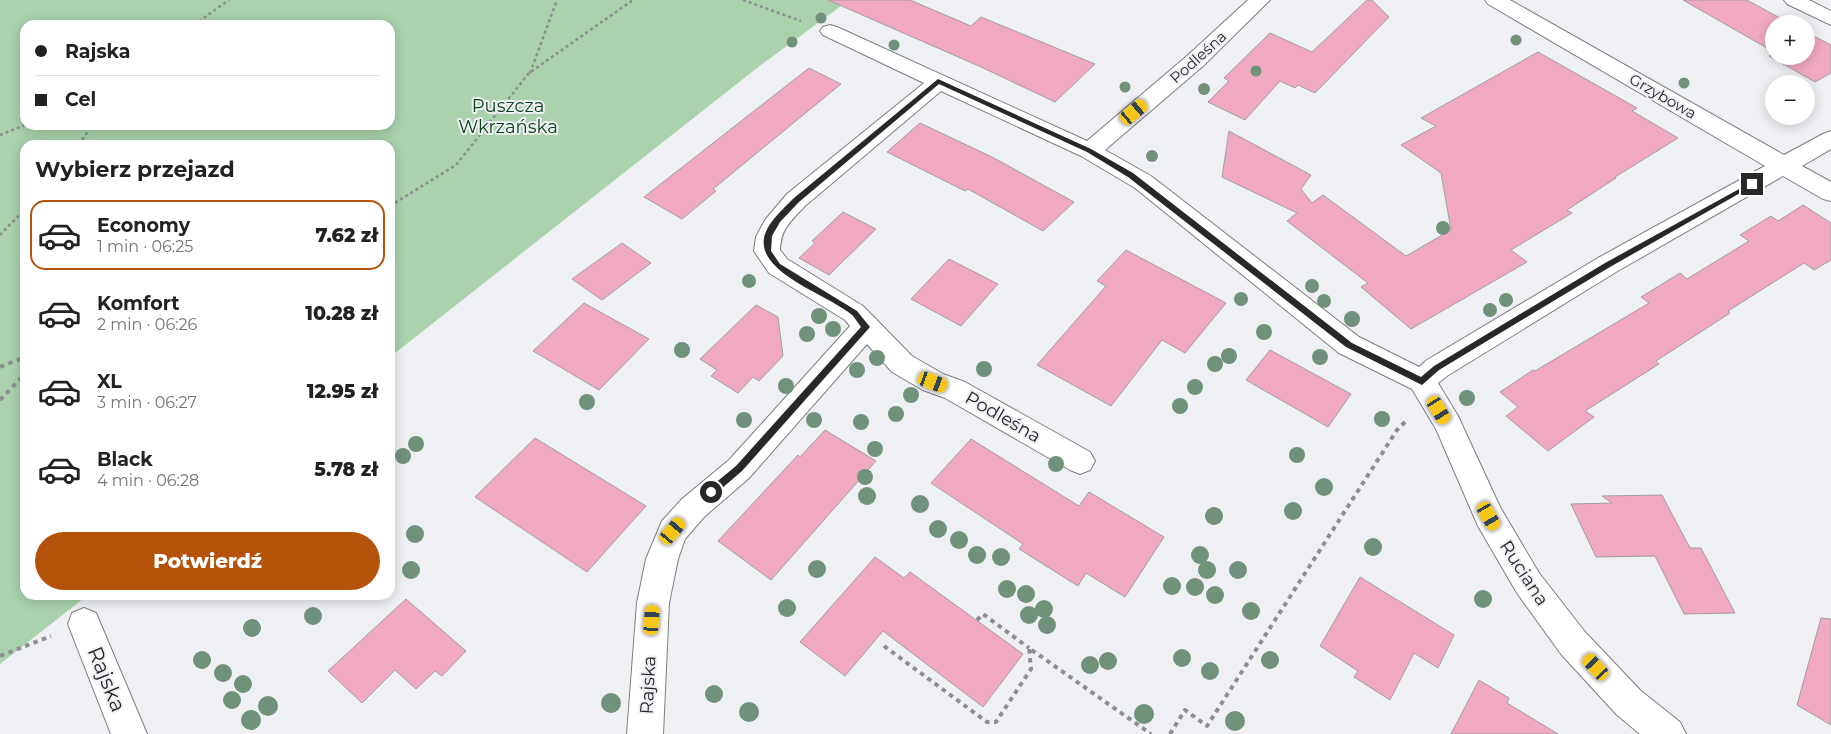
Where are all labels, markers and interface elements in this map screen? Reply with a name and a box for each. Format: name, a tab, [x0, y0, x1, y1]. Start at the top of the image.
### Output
map controls	[1765, 15, 1815, 125]
button: +	[1765, 15, 1815, 65]
street label: Podleśna	[1166, 27, 1230, 87]
text: Rajska	[65, 40, 131, 63]
street label: Grzybowa	[1626, 69, 1700, 123]
button: −	[1765, 75, 1815, 125]
text: Cel	[65, 88, 96, 111]
park label: Puszcza Wkrzańska	[458, 95, 558, 138]
car	[1117, 97, 1150, 127]
text: Wybierz przejazd	[35, 156, 235, 183]
route end	[1741, 173, 1763, 195]
icon: car	[37, 213, 82, 258]
text: Economy	[97, 214, 190, 237]
text: 7.62 zł	[315, 224, 378, 247]
text: 1 min · 06:25	[97, 237, 193, 256]
icon: car	[37, 291, 82, 336]
text: Komfort	[97, 292, 179, 315]
text: 10.28 zł	[305, 302, 378, 325]
text: 2 min · 06:26	[97, 315, 197, 334]
icon: car	[37, 369, 82, 414]
text: XL	[97, 370, 122, 393]
car	[916, 370, 949, 394]
text: 12.95 zł	[307, 380, 378, 403]
street label: Podleśna	[961, 387, 1045, 447]
text: 3 min · 06:27	[97, 393, 197, 412]
car	[1424, 393, 1453, 427]
icon: car	[37, 447, 82, 492]
text: Black	[97, 448, 153, 471]
text: 5.78 zł	[314, 458, 378, 481]
text: 4 min · 06:28	[97, 471, 199, 490]
route start	[700, 481, 722, 503]
car	[1475, 499, 1502, 533]
car	[657, 515, 688, 547]
button: Potwierdź	[35, 532, 380, 590]
street label: Ruciana	[1495, 536, 1553, 610]
car	[643, 605, 660, 635]
street label: Rajska	[83, 643, 131, 715]
car	[1580, 651, 1611, 683]
street label: Rajska	[635, 655, 661, 715]

